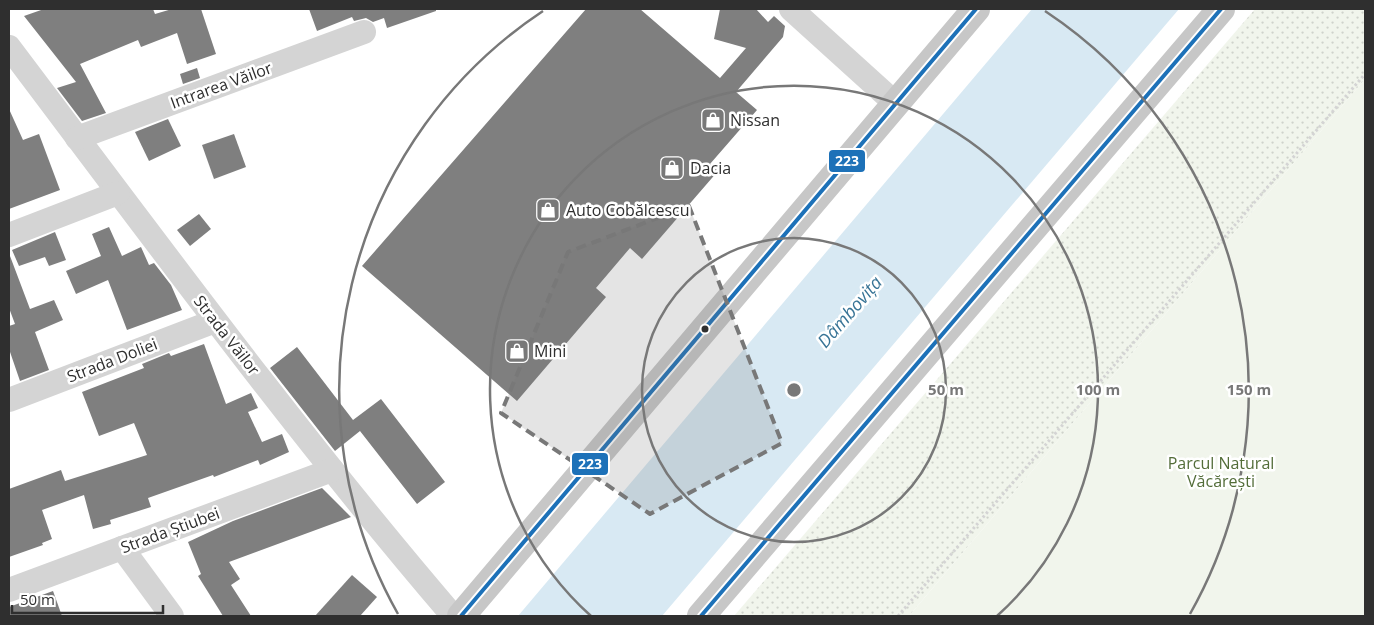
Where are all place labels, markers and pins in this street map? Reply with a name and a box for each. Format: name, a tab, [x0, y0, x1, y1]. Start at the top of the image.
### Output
shop icon: Nissan	[700, 107, 726, 133]
place label: Nissan	[730, 109, 780, 131]
shop icon: Dacia	[659, 155, 685, 181]
place label: Dacia	[690, 157, 731, 179]
shop icon: Auto Cobălcescu	[535, 197, 561, 223]
place label: Auto Cobălcescu	[566, 199, 690, 221]
unlabelled marker	[700, 324, 710, 334]
shop icon: Mini	[504, 338, 530, 364]
place label: Mini	[534, 340, 566, 362]
centre of rings	[785, 381, 803, 399]

